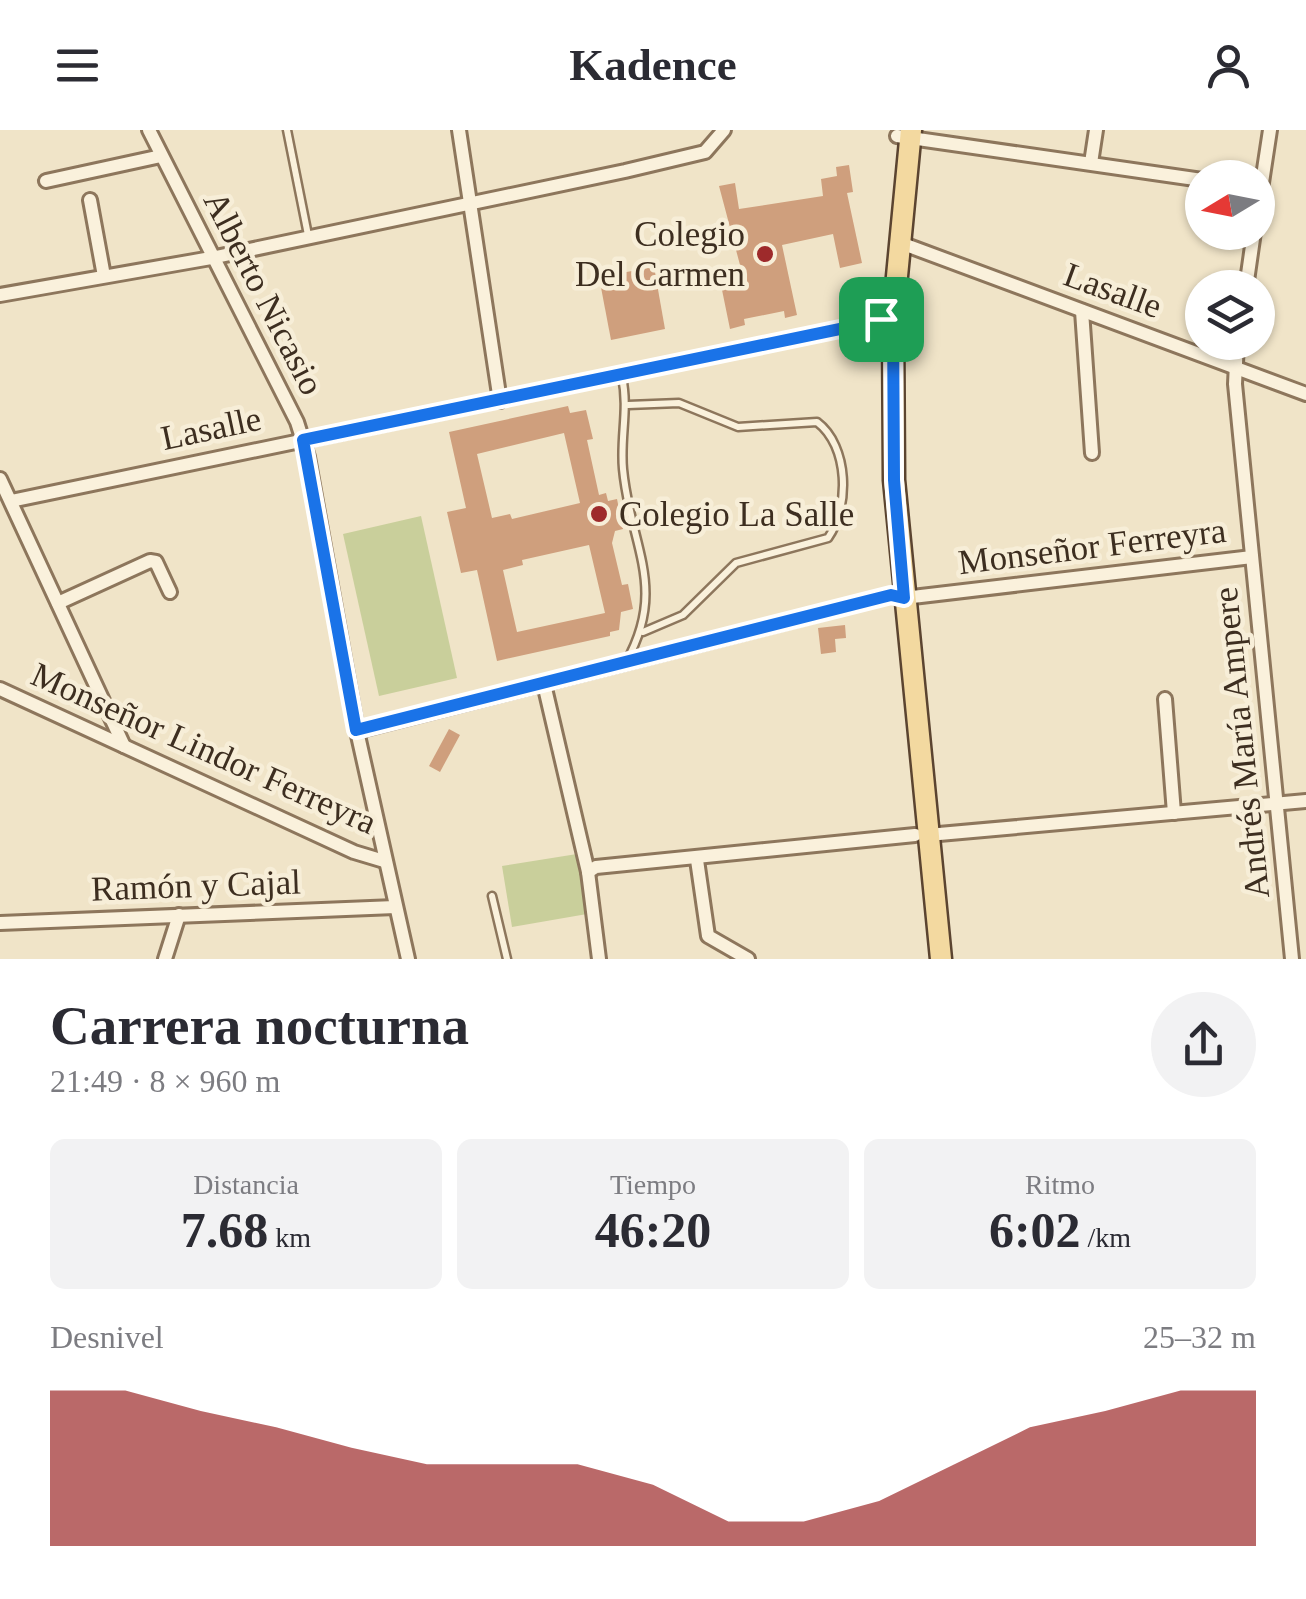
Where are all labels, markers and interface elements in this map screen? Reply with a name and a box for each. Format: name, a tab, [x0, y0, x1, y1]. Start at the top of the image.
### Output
icon: menu	[50, 38, 105, 93]
icon: person	[1201, 38, 1256, 93]
text: Kadence	[569, 40, 737, 90]
north arrow	[1185, 160, 1275, 250]
map controls	[1185, 160, 1275, 360]
street label: Alberto Nicasio	[196, 185, 331, 401]
place label: Colegio Del Carmen	[575, 215, 745, 294]
marker: Colegio Del Carmen	[754, 243, 776, 265]
street label: Lasalle	[1059, 255, 1167, 326]
button: layers	[1185, 270, 1275, 360]
pin	[839, 277, 924, 362]
icon: arrive	[854, 292, 909, 347]
street label: Lasalle	[158, 399, 265, 458]
place label: Colegio La Salle	[619, 495, 854, 534]
marker: Colegio La Salle	[588, 503, 610, 525]
street label: Monseñor Ferreyra	[956, 511, 1229, 582]
street label: Andrés María Ampere	[1206, 585, 1277, 901]
street label: Monseñor Lindor Ferreyra	[25, 655, 383, 842]
street label: Ramón y Cajal	[90, 862, 302, 909]
button: share	[1151, 992, 1256, 1097]
text: Carrera nocturna	[50, 995, 469, 1056]
text: 21:49 · 8 × 960 m	[50, 1063, 280, 1099]
text: Distancia	[193, 1169, 299, 1200]
text: Tiempo	[610, 1169, 696, 1200]
text: Ritmo	[1025, 1169, 1095, 1200]
text: 7.68	[181, 1202, 268, 1258]
text: 46:20	[595, 1202, 711, 1258]
text: 6:02	[989, 1202, 1081, 1258]
text: km	[268, 1222, 311, 1253]
text: /km	[1081, 1222, 1131, 1253]
text: Desnivel	[50, 1319, 164, 1355]
text: 25–32 m	[1143, 1319, 1256, 1355]

